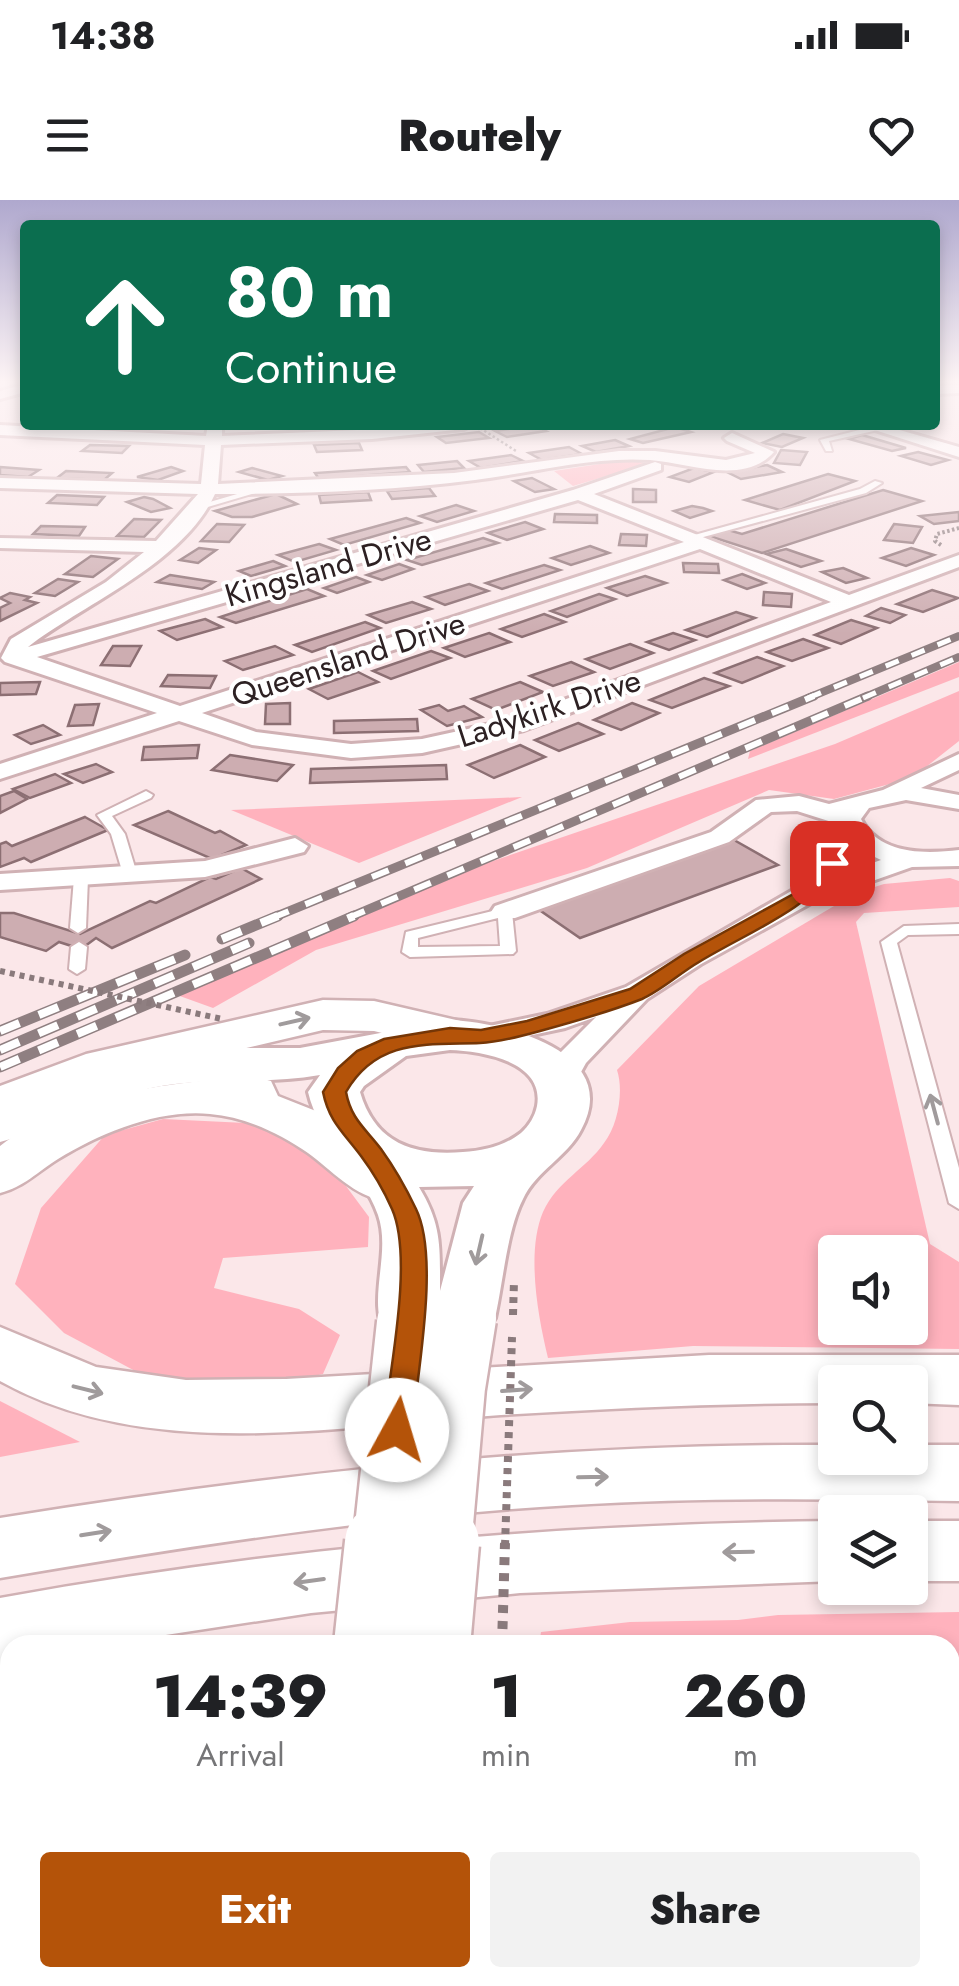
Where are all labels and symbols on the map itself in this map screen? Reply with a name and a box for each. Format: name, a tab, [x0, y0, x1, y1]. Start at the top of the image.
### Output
street label: Kingsland Drive	[219, 516, 437, 618]
street label: Queensland Drive	[225, 600, 471, 718]
street label: Ladykirk Drive	[451, 657, 647, 759]
pin	[790, 821, 875, 906]
one-way arrow	[278, 1011, 310, 1029]
one-way arrow	[923, 1094, 942, 1125]
one-way arrow	[469, 1233, 488, 1265]
position arrow	[345, 1378, 449, 1482]
one-way arrow	[500, 1380, 532, 1399]
one-way arrow	[72, 1382, 103, 1401]
one-way arrow	[576, 1467, 608, 1486]
one-way arrow	[80, 1523, 112, 1541]
one-way arrow	[722, 1542, 754, 1562]
one-way arrow	[293, 1572, 325, 1590]

